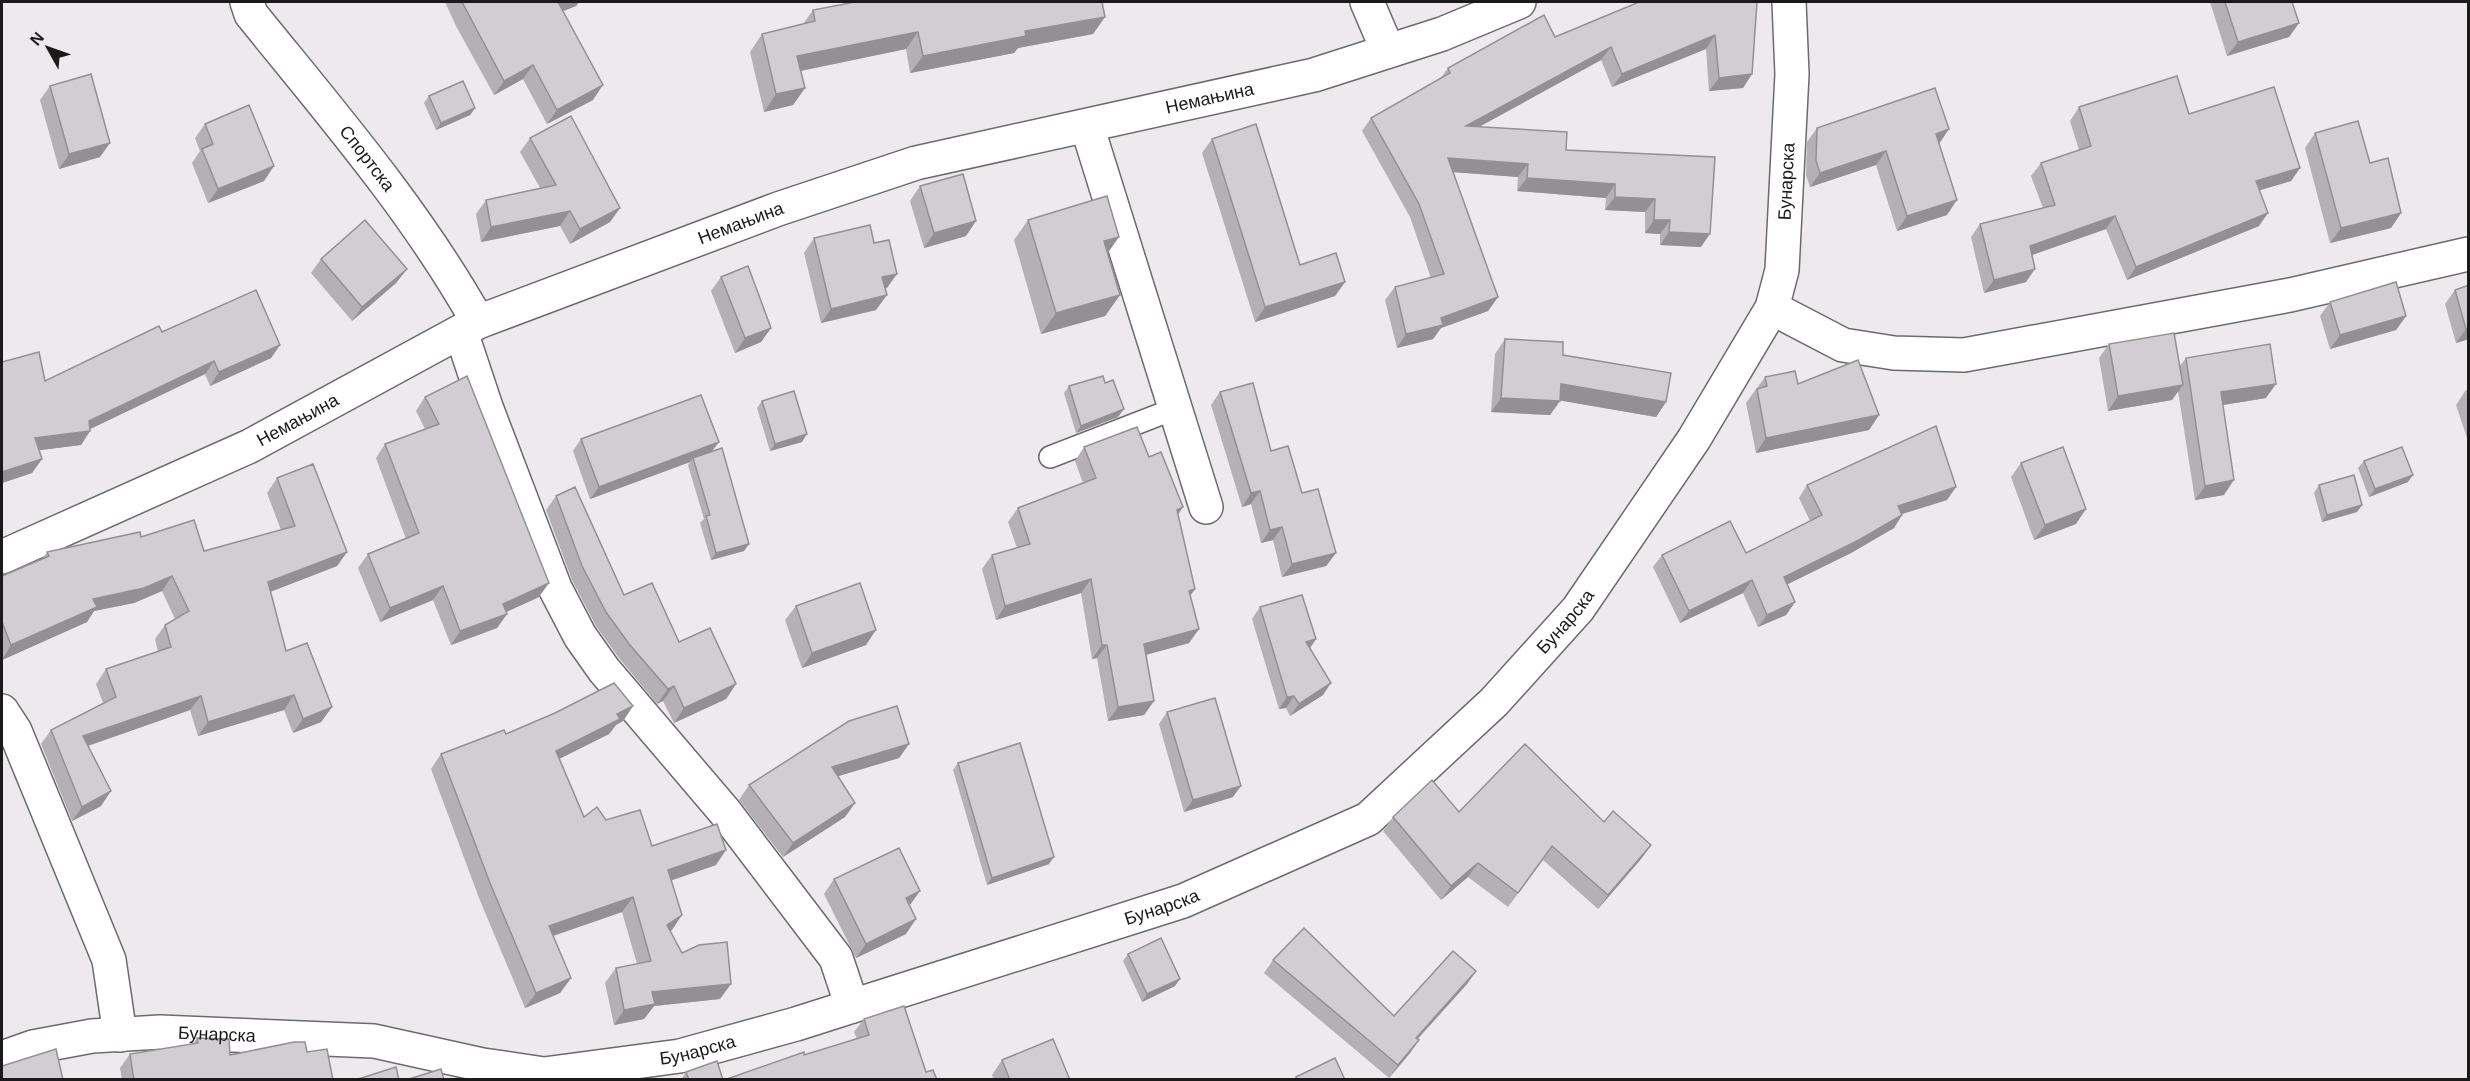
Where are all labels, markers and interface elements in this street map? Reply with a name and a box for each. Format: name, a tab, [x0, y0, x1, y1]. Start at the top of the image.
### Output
north arrow	[18, 18, 78, 78]
text: N	[27, 29, 47, 49]
street label: Немањина	[1163, 78, 1257, 118]
street label: Спортска	[335, 122, 399, 196]
street label: Бунарска	[1775, 141, 1799, 221]
street label: Немањина	[695, 198, 787, 248]
street label: Немањина	[253, 389, 343, 450]
street label: Бунарска	[1533, 585, 1599, 658]
street label: Бунарска	[1122, 885, 1203, 929]
street label: Бунарска	[178, 1023, 257, 1046]
street label: Бунарска	[658, 1031, 739, 1069]

